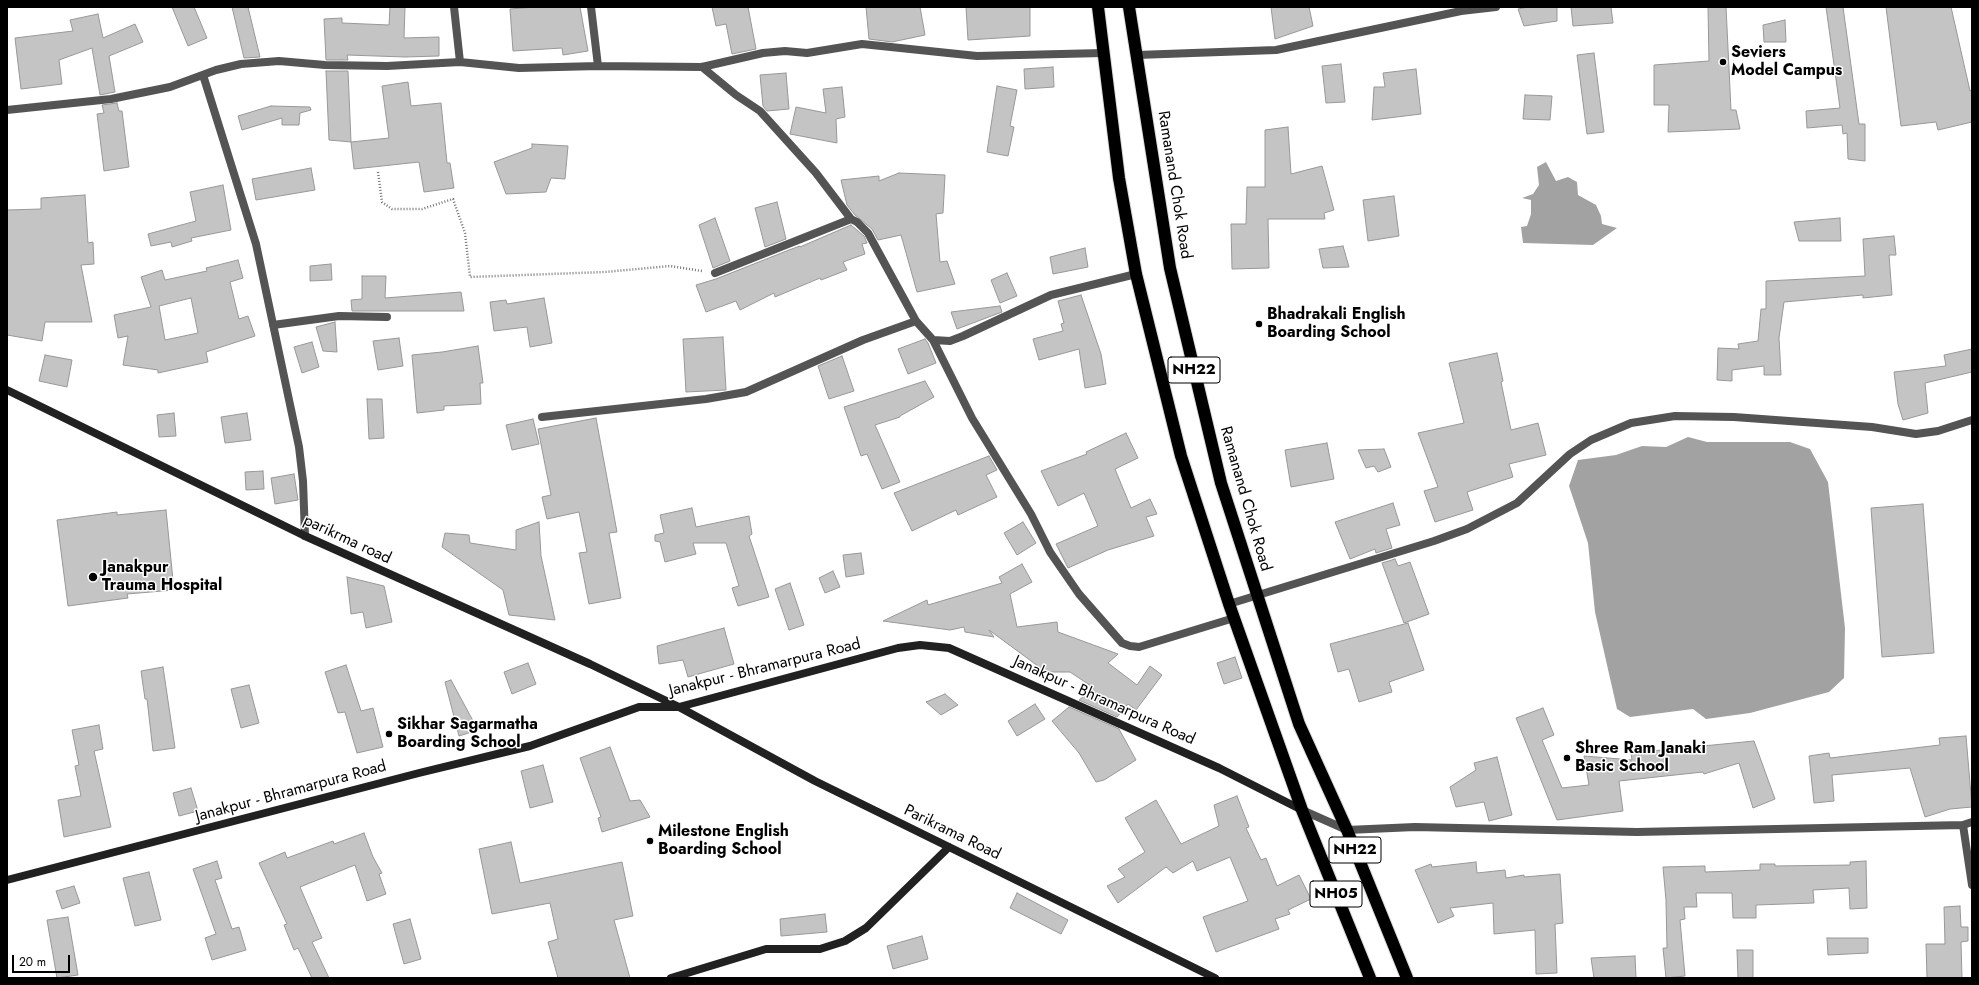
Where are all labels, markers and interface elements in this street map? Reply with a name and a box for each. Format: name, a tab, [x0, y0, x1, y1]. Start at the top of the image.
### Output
place label: Seviers Model Campus	[1731, 43, 1842, 81]
marker: Seviers Model Campus	[1718, 57, 1728, 67]
street label: Ramanand Chok Road	[1153, 110, 1195, 260]
place label: Bhadrakali English Boarding School	[1267, 305, 1406, 343]
marker: Bhadrakali English Boarding School	[1254, 319, 1264, 329]
road number: NH22	[1168, 357, 1220, 383]
street label: Ramanand Chok Road	[1215, 424, 1275, 574]
street label: parikrma road	[300, 511, 394, 569]
place label: Janakpur Trauma Hospital	[102, 558, 222, 596]
marker: Janakpur Trauma Hospital	[87, 571, 99, 583]
street label: Janakpur - Bhramarpura Road	[667, 635, 863, 701]
street label: Janakpur - Bhramarpura Road	[1010, 652, 1198, 750]
place label: Sikhar Sagarmatha Boarding School	[397, 715, 538, 753]
marker: Sikhar Sagarmatha Boarding School	[384, 729, 394, 739]
place label: Shree Ram Janaki Basic School	[1575, 739, 1706, 777]
marker: Shree Ram Janaki Basic School	[1562, 753, 1572, 763]
street label: Janakpur - Bhramarpura Road	[193, 757, 389, 827]
street label: Parikrama Road	[900, 801, 1004, 865]
place label: Milestone English Boarding School	[658, 822, 789, 860]
marker: Milestone English Boarding School	[645, 836, 655, 846]
road number: NH22	[1329, 837, 1381, 863]
road number: NH05	[1310, 881, 1362, 907]
scale bar	[14, 947, 72, 973]
text: 20 m	[19, 953, 46, 971]

